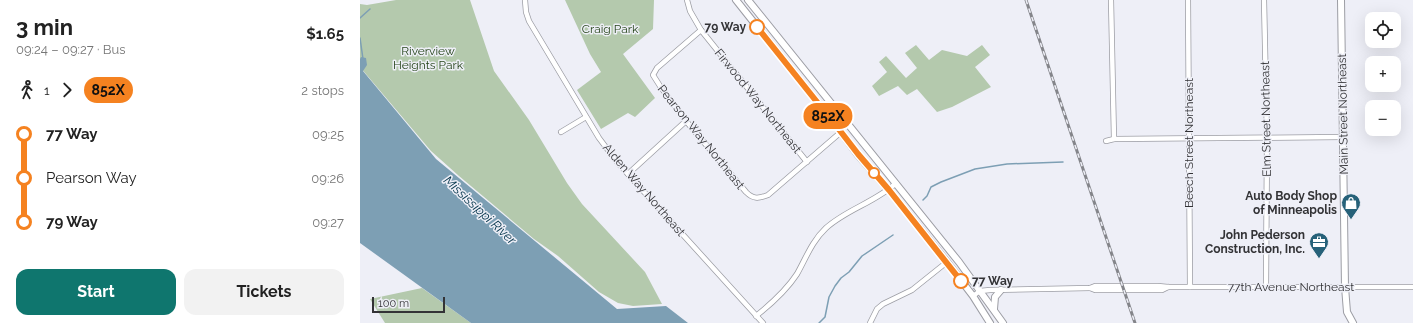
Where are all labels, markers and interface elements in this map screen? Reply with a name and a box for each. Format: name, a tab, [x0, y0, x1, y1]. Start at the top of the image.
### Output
map controls	[1365, 12, 1401, 136]
button: locate	[1365, 12, 1401, 48]
text: 3 min	[16, 14, 73, 40]
marker: 79 Way	[749, 19, 765, 35]
place label: 79 Way	[705, 20, 746, 34]
park label: Craig Park	[582, 22, 639, 36]
text: $1.65	[306, 25, 344, 43]
text: 09:24 – 09:27 · Bus	[16, 42, 125, 57]
park label: Riverview Heights Park	[393, 44, 464, 72]
street label: Firwood Way Northeast	[712, 46, 804, 156]
street label: Main Street Northeast	[1335, 53, 1351, 175]
button: +	[1365, 56, 1401, 92]
street label: Elm Street Northeast	[1258, 61, 1274, 177]
street label: Beech Street Northeast	[1182, 78, 1196, 208]
icon: walk	[16, 79, 38, 101]
icon: forward	[56, 79, 78, 101]
text: 852X	[92, 82, 125, 98]
street label: Pearson Way Northeast	[655, 82, 747, 192]
text: 1	[44, 83, 50, 98]
text: 2 stops	[301, 83, 344, 98]
button: −	[1365, 100, 1401, 136]
line badge: 852X	[800, 103, 856, 129]
text: 852X	[811, 108, 845, 124]
text: 77 Way	[46, 125, 97, 143]
text: 09:25	[312, 127, 344, 142]
street label: Alden Way Northeast	[600, 141, 688, 239]
unlabelled marker	[868, 167, 880, 179]
text: Pearson Way	[46, 169, 137, 187]
text: 09:26	[311, 171, 344, 186]
water label: Mississippi River	[441, 173, 520, 248]
place label: Auto Body Shop of Minneapolis	[1245, 189, 1337, 217]
shop icon: Auto Body Shop of Minneapolis	[1340, 192, 1362, 220]
text: 79 Way	[46, 213, 98, 231]
text: 09:27	[312, 215, 344, 230]
place label: John Pederson Construction, Inc.	[1205, 228, 1305, 256]
office icon: John Pederson Construction, Inc.	[1308, 231, 1330, 259]
button: Start	[16, 269, 176, 315]
button: Tickets	[184, 269, 344, 315]
marker: 77 Way	[953, 273, 969, 289]
place label: 77 Way	[972, 274, 1014, 288]
street label: 77th Avenue Northeast	[1228, 280, 1354, 294]
scale bar	[372, 295, 445, 314]
text: 100 m	[378, 297, 409, 310]

